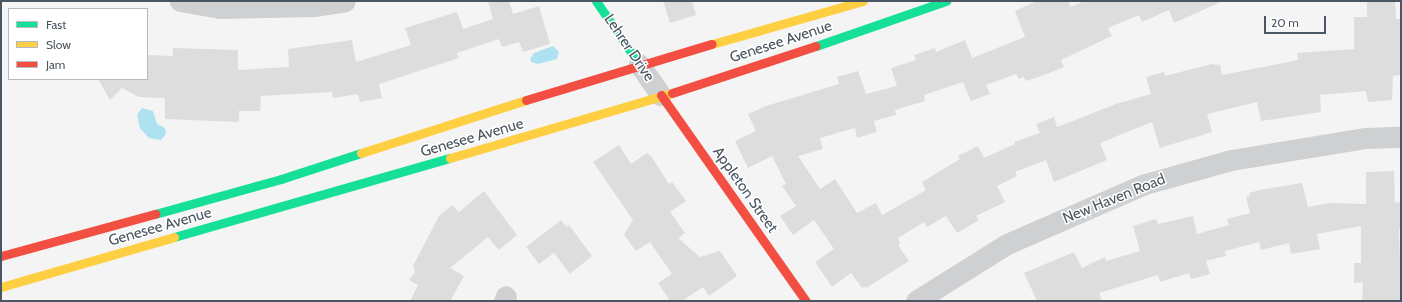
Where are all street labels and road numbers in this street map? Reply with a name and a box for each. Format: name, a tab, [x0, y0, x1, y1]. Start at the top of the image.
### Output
street label: Lehrer Drive	[600, 11, 658, 85]
street label: Genesee Avenue	[728, 17, 834, 67]
street label: Genesee Avenue	[418, 115, 526, 161]
street label: Appleton Street	[709, 144, 781, 236]
street label: New Haven Road	[1060, 170, 1168, 228]
street label: Genesee Avenue	[106, 204, 214, 250]

